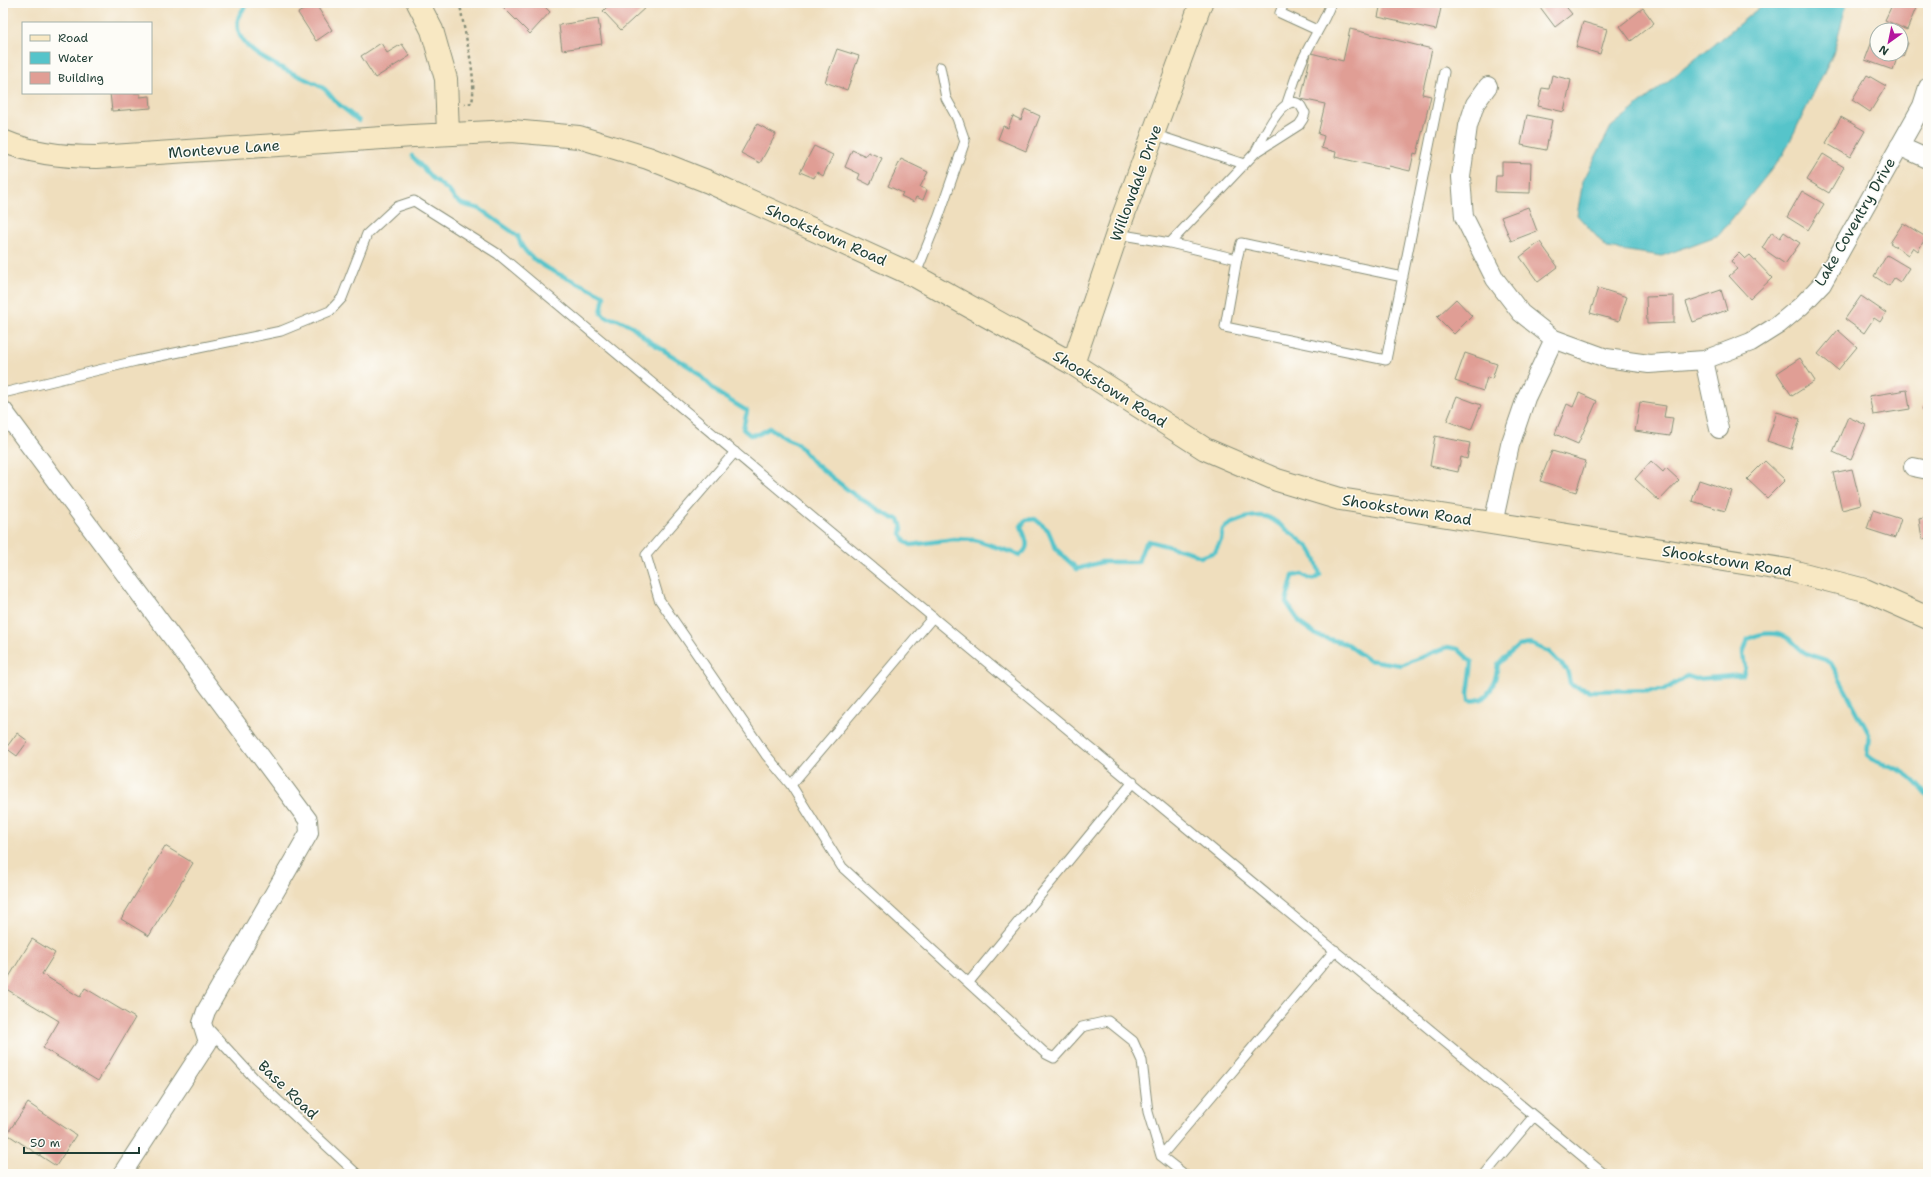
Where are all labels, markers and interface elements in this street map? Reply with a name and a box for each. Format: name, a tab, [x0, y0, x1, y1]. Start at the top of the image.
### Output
legend	[22, 22, 152, 94]
north arrow	[1869, 22, 1909, 62]
text: Road	[58, 30, 89, 46]
text: N	[1876, 41, 1892, 59]
text: Water	[58, 50, 94, 66]
text: Building	[58, 70, 104, 86]
street label: Willowdale Drive	[1106, 122, 1166, 244]
street label: Montevue Lane	[167, 135, 281, 163]
street label: Lake Coventry Drive	[1810, 154, 1900, 290]
street label: Shookstown Road	[762, 199, 890, 271]
street label: Shookstown Road	[1049, 346, 1171, 432]
street label: Shookstown Road	[1341, 490, 1474, 530]
street label: Shookstown Road	[1661, 541, 1794, 581]
street label: Base Road	[254, 1056, 323, 1124]
scale bar	[24, 1129, 139, 1155]
text: 50 m	[30, 1135, 60, 1151]

